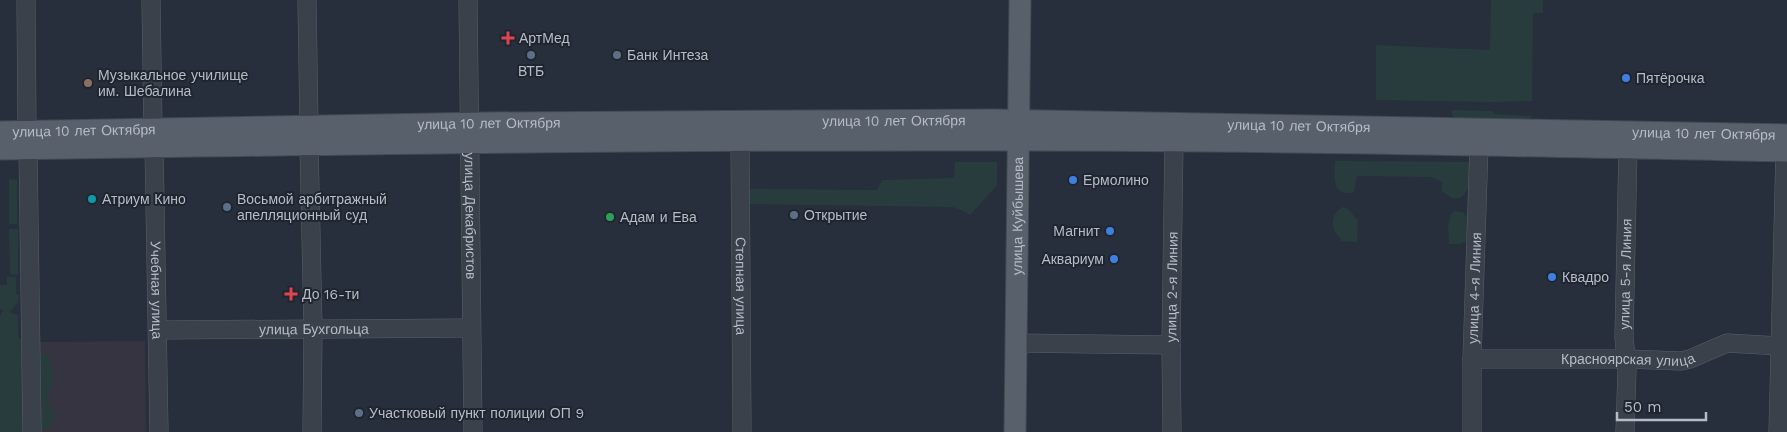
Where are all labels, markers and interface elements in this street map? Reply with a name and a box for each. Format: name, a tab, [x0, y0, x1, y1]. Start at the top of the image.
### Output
place label: АртМед	[519, 30, 570, 46]
marker: АртМед	[501, 31, 515, 45]
place label: Банк Интеза	[627, 47, 709, 63]
marker: ВТБ	[525, 49, 537, 61]
marker: Банк Интеза	[611, 49, 623, 61]
place label: ВТБ	[518, 63, 544, 79]
place label: Музыкальное училище им. Шебалина	[98, 67, 249, 99]
place label: Пятёрочка	[1636, 70, 1705, 86]
marker: Пятёрочка	[1620, 72, 1632, 84]
marker: Музыкальное училище им. Шебалина	[82, 77, 94, 89]
street label: улица 10 лет Октября	[822, 112, 966, 129]
street label: улица 10 лет Октября	[417, 115, 561, 132]
street label: улица 10 лет Октября	[1227, 116, 1371, 135]
street label: улица 10 лет Октября	[12, 121, 156, 140]
street label: улица 10 лет Октября	[1632, 124, 1776, 143]
street label: улица Декабристов	[462, 152, 479, 280]
street label: улица Куйбышева	[1009, 156, 1026, 275]
place label: Ермолино	[1083, 172, 1149, 188]
marker: Ермолино	[1067, 174, 1079, 186]
place label: Атриум Кино	[102, 191, 186, 207]
place label: Восьмой арбитражный апелляционный суд	[237, 191, 387, 223]
marker: Атриум Кино	[86, 193, 98, 205]
marker: Восьмой арбитражный апелляционный суд	[221, 201, 233, 213]
place label: Открытие	[804, 207, 868, 223]
place label: Адам и Ева	[620, 209, 697, 225]
marker: Открытие	[788, 209, 800, 221]
marker: Адам и Ева	[604, 211, 616, 223]
street label: улица 5-я Линия	[1616, 218, 1635, 330]
place label: Магнит	[1053, 223, 1101, 239]
marker: Магнит	[1104, 225, 1116, 237]
street label: улица 2-я Линия	[1163, 231, 1181, 343]
street label: улица 4-я Линия	[1465, 232, 1484, 344]
street label: Степная улица	[733, 237, 749, 335]
street label: Учебная улица	[148, 241, 165, 339]
place label: Аквариум	[1041, 251, 1104, 267]
marker: Аквариум	[1108, 253, 1120, 265]
place label: Квадро	[1562, 269, 1609, 285]
marker: Квадро	[1546, 271, 1558, 283]
place label: До 16-ти	[302, 286, 359, 302]
marker: До 16-ти	[284, 287, 298, 301]
street label: улица Бухгольца	[259, 321, 369, 337]
street label: Красноярская улица	[1561, 350, 1698, 369]
scale bar	[1617, 390, 1706, 422]
text: 50 m	[1624, 398, 1661, 416]
place label: Участковый пункт полиции ОП 9	[369, 405, 584, 421]
marker: Участковый пункт полиции ОП 9	[353, 407, 365, 419]

